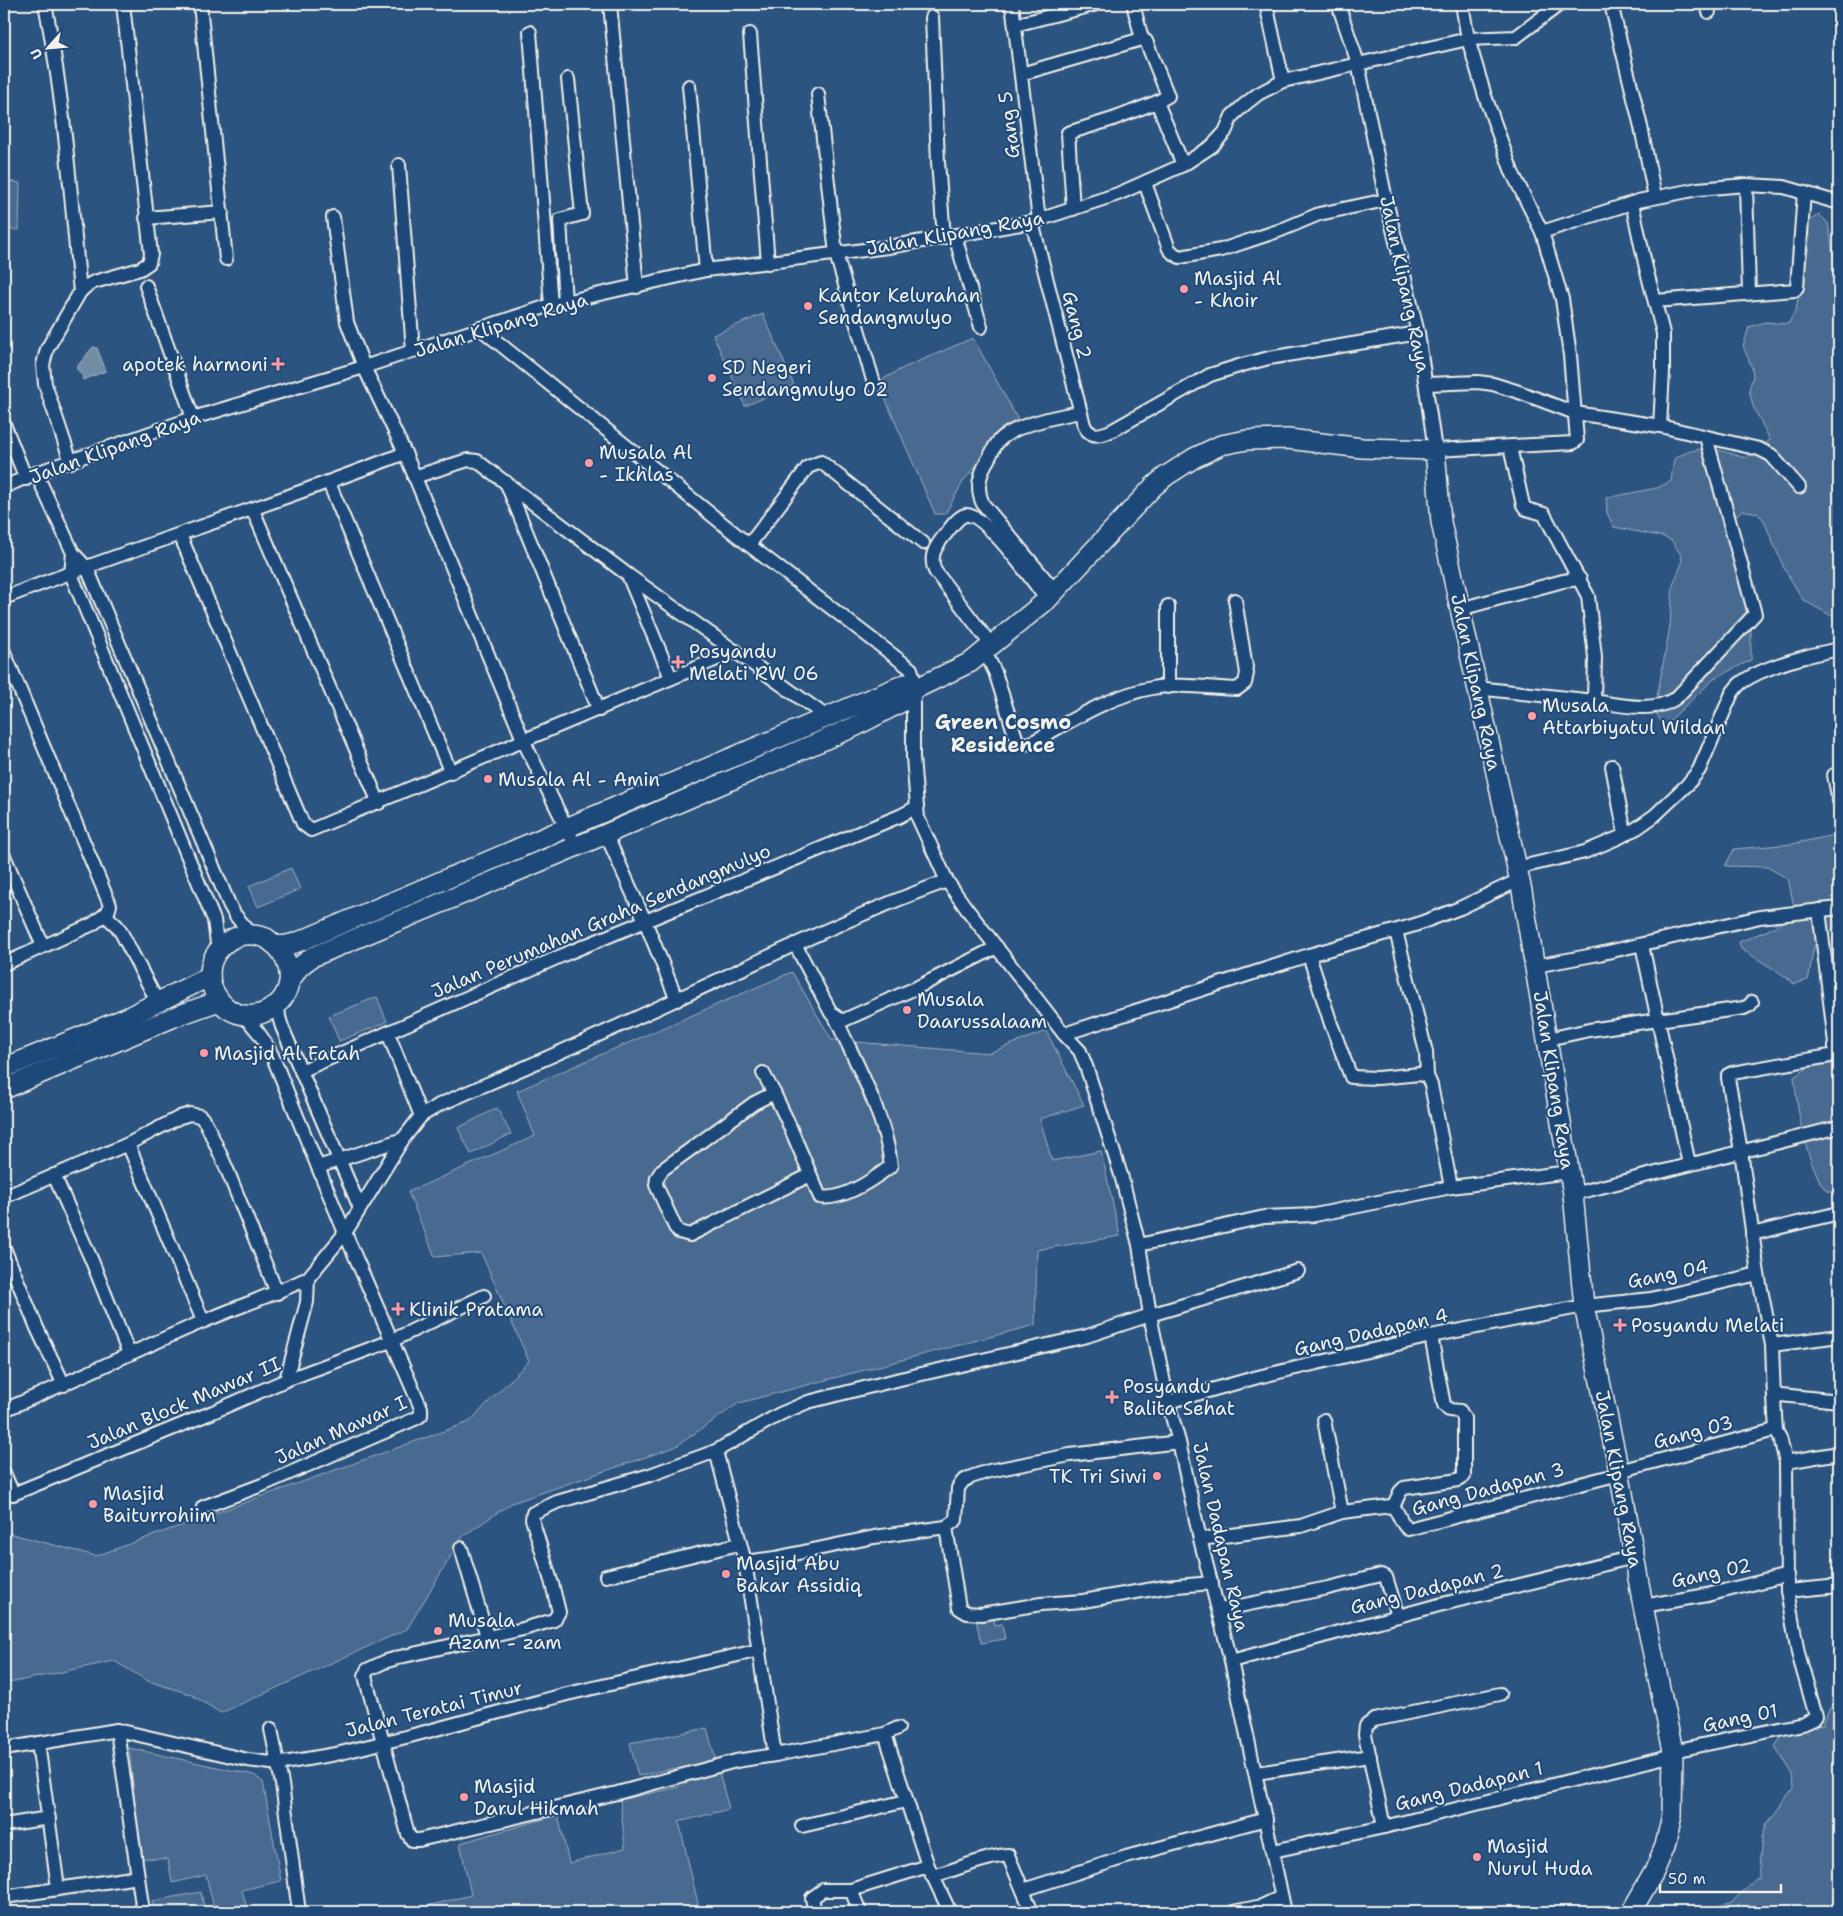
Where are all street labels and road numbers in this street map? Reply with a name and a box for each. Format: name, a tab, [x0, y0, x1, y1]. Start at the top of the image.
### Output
street label: Gang 5	[992, 90, 1026, 160]
street label: Jalan Klipang Raya	[1374, 193, 1436, 375]
street label: Jalan Klipang Raya	[864, 205, 1046, 261]
street label: Jalan Klipang Raya	[411, 287, 591, 363]
street label: Gang 2	[1057, 288, 1097, 362]
street label: Jalan Klipang Raya	[26, 404, 204, 490]
street label: Jalan Klipang Raya	[1445, 591, 1507, 773]
street label: Jalan Perumahan Graha Sendangmulyo	[428, 838, 774, 1004]
street label: Jalan Klipang Raya	[1528, 989, 1580, 1171]
street label: Gang 04	[1625, 1254, 1711, 1294]
street label: Gang Dadapan 4	[1292, 1302, 1450, 1362]
street label: Jalan Block Mawar II	[84, 1351, 284, 1455]
street label: Jalan Klipang Raya	[1590, 1388, 1649, 1570]
street label: Jalan Mawar I	[271, 1390, 411, 1470]
street label: Gang 03	[1650, 1409, 1736, 1455]
street label: Jalan Dadapan Raya	[1187, 1440, 1255, 1634]
street label: Gang Dadapan 3	[1409, 1457, 1567, 1521]
street label: Gang 02	[1669, 1552, 1753, 1594]
street label: Gang Dadapan 2	[1348, 1558, 1506, 1620]
street label: Jalan Teratai Timur	[343, 1675, 525, 1743]
street label: Gang 01	[1700, 1698, 1780, 1738]
street label: Gang Dadapan 1	[1392, 1755, 1546, 1817]

